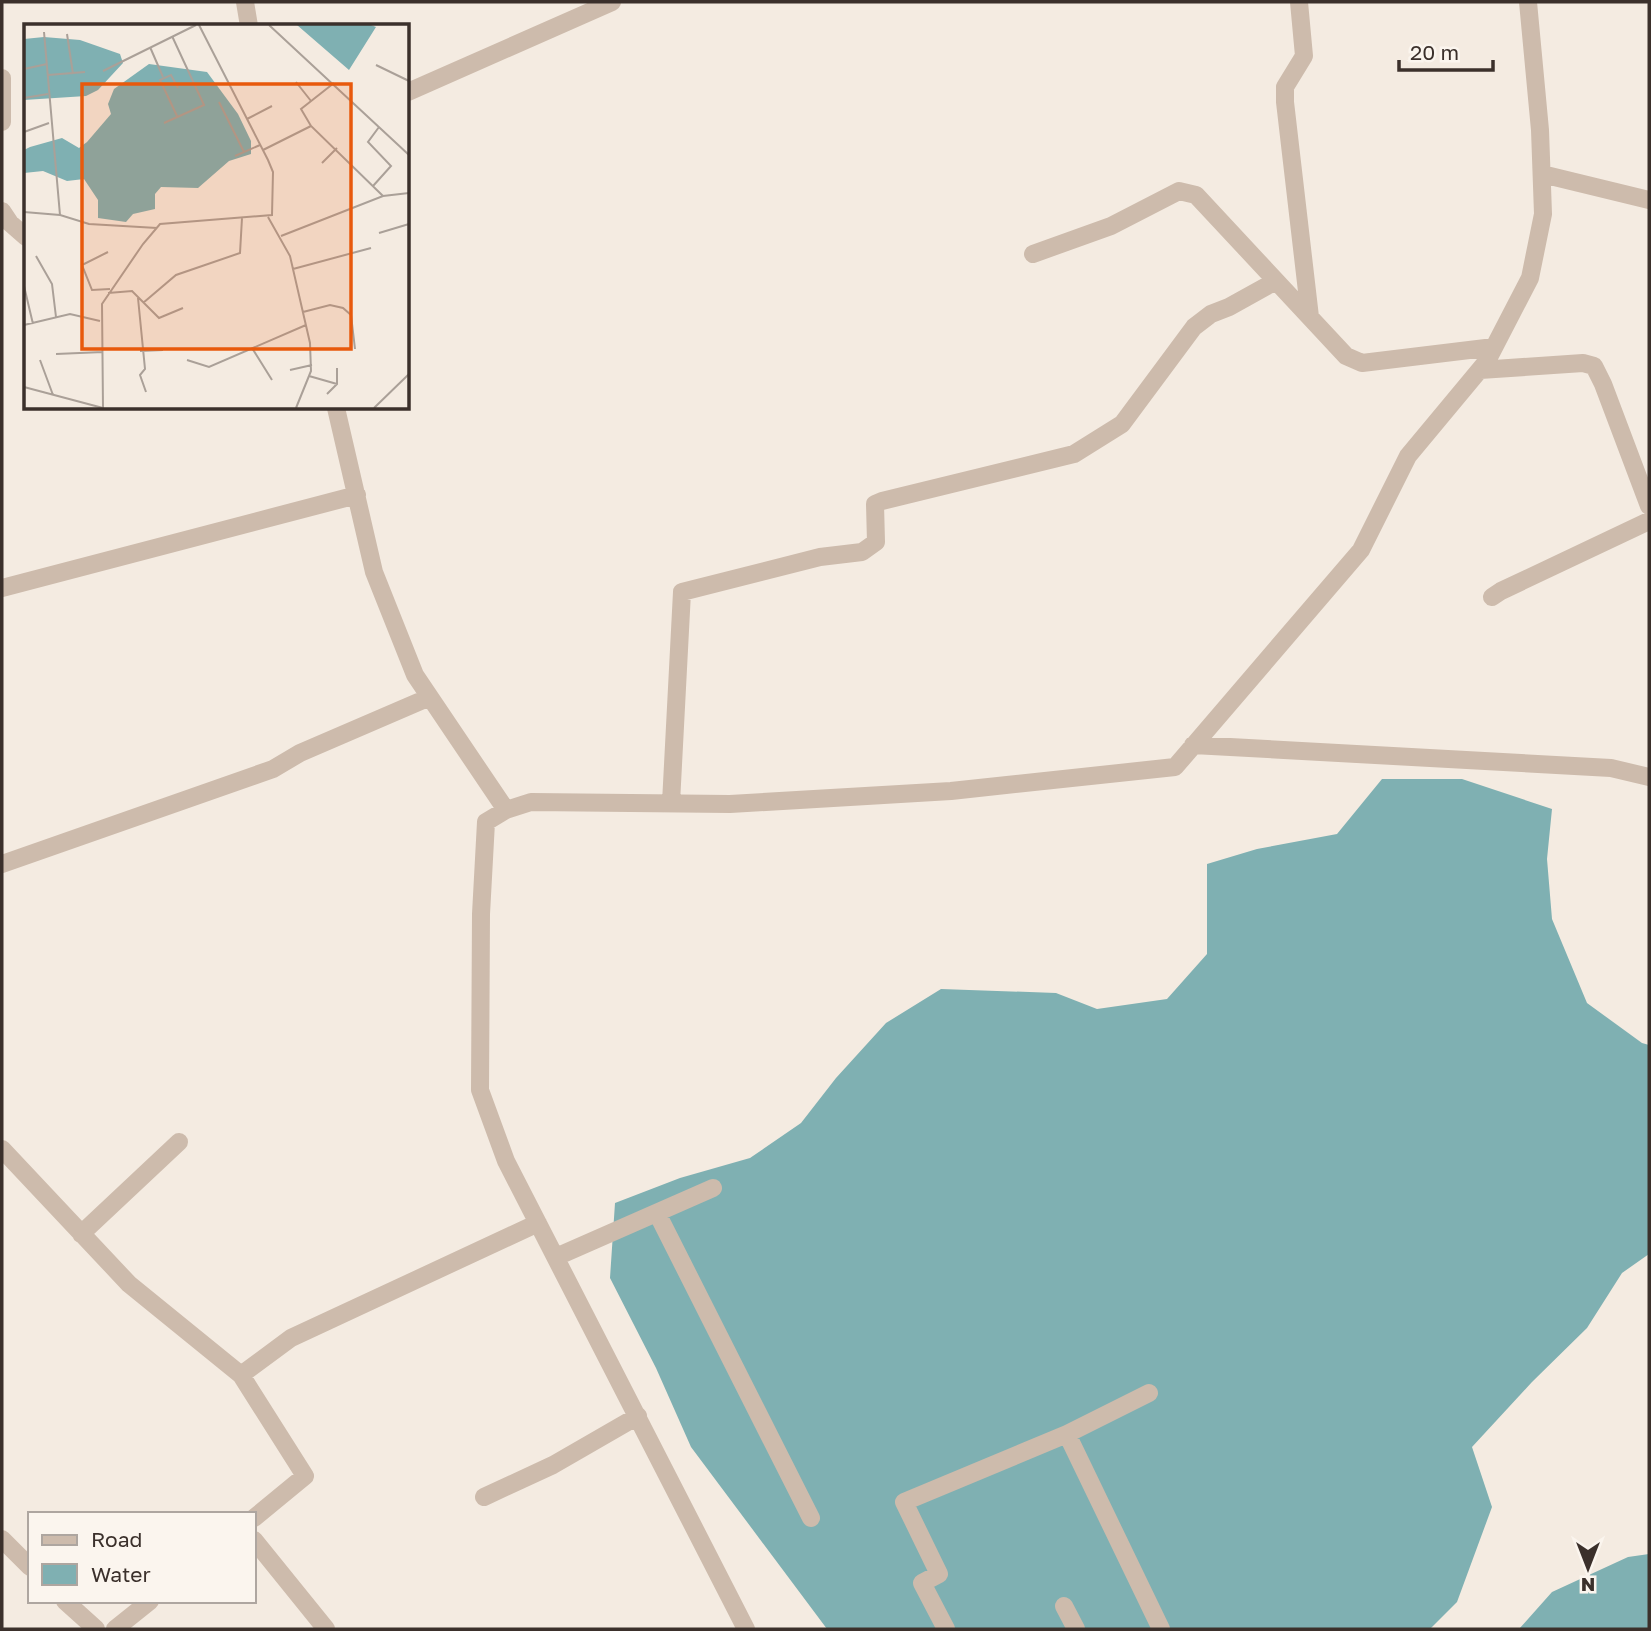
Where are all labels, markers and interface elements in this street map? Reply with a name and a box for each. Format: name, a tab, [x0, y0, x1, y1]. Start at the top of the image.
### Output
inset map	[24, 24, 410, 410]
scale bar	[1399, 28, 1494, 72]
text: 20 m	[1410, 39, 1459, 65]
legend	[28, 1512, 256, 1603]
text: Road	[91, 1526, 142, 1552]
north arrow	[1553, 1533, 1623, 1603]
text: Water	[91, 1561, 151, 1587]
text: N	[1581, 1574, 1595, 1597]

